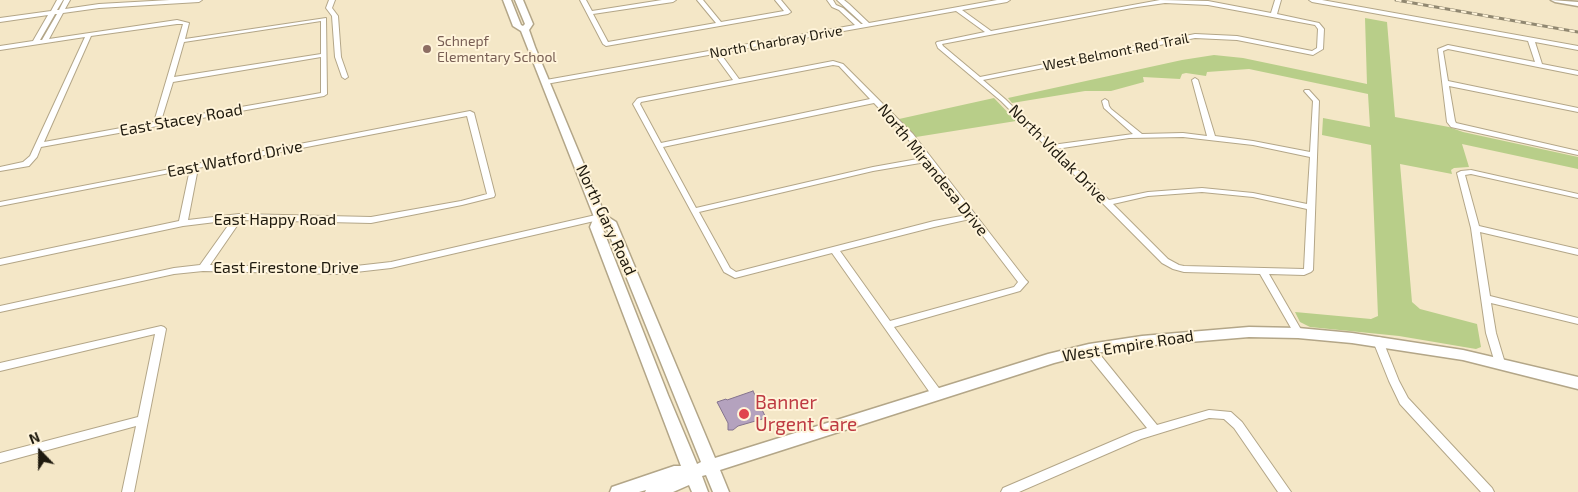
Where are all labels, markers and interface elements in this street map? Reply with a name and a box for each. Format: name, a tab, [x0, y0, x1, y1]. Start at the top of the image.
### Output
street label: North Charbray Drive	[708, 22, 844, 62]
street label: West Belmont Red Trail	[1042, 30, 1190, 74]
place label: Schnepf Elementary School	[437, 33, 556, 65]
marker: Schnepf Elementary School	[421, 43, 433, 55]
street label: East Stacey Road	[118, 100, 244, 140]
street label: North Mirandesa Drive	[874, 100, 992, 240]
street label: North Vidlak Drive	[1005, 101, 1111, 207]
street label: East Watford Drive	[166, 136, 304, 182]
street label: North Gary Road	[572, 162, 640, 278]
street label: East Happy Road	[214, 210, 336, 230]
street label: East Firestone Drive	[213, 258, 359, 278]
street label: West Empire Road	[1061, 326, 1195, 366]
place label: Banner Urgent Care	[755, 392, 857, 436]
marker: Banner Urgent Care	[737, 407, 751, 421]
north arrow	[15, 427, 65, 477]
text: N	[26, 428, 42, 447]

